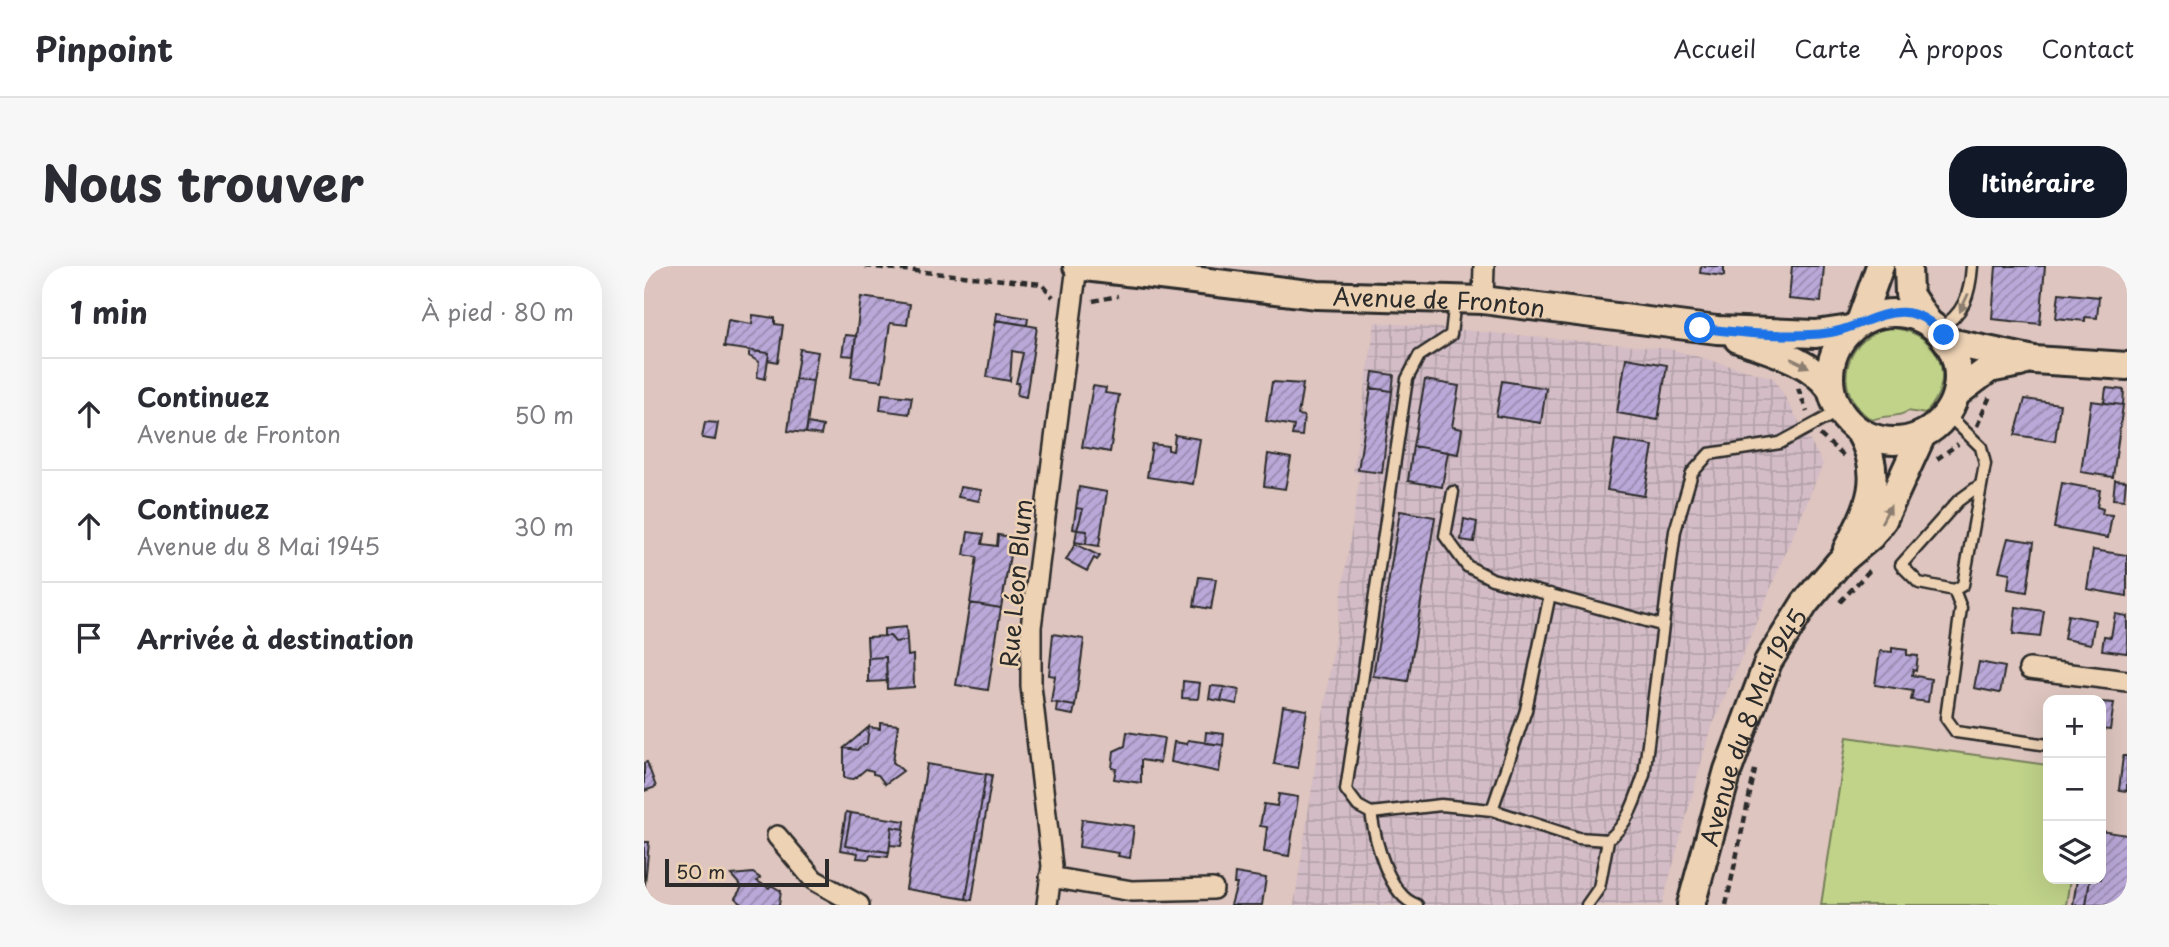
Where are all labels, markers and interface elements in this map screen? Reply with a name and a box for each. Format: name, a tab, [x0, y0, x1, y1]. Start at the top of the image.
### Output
text: Pinpoint	[35, 23, 173, 73]
text: Accueil	[1673, 30, 1756, 66]
text: Carte	[1794, 30, 1861, 66]
text: À propos	[1899, 30, 2003, 66]
text: Contact	[2041, 30, 2134, 66]
text: Nous trouver	[42, 145, 364, 219]
button: Itinéraire	[1949, 146, 2127, 218]
street label: Avenue de Fronton	[1332, 277, 1547, 326]
text: 1 min	[70, 289, 148, 334]
one-way arrow	[1958, 293, 1970, 313]
text: À pied · 80 m	[421, 294, 574, 329]
route start	[1684, 312, 1715, 343]
route end	[1928, 319, 1959, 350]
one-way arrow	[1790, 358, 1810, 369]
text: Continuez	[137, 377, 269, 416]
icon: ahead	[70, 395, 108, 433]
text: 50 m	[514, 397, 574, 432]
text: Avenue de Fronton	[137, 416, 341, 451]
text: Continuez	[137, 489, 269, 528]
street label: Rue Léon Blum	[990, 497, 1040, 669]
one-way arrow	[1880, 504, 1892, 523]
icon: ahead	[70, 507, 108, 545]
text: 30 m	[513, 509, 574, 544]
text: Avenue du 8 Mai 1945	[137, 528, 380, 563]
street label: Avenue du 8 Mai 1945	[1690, 601, 1816, 850]
icon: arrive	[70, 619, 108, 657]
text: Arrivée à destination	[137, 619, 414, 658]
map controls	[2043, 695, 2106, 884]
button: +	[2043, 695, 2106, 758]
button: −	[2043, 758, 2106, 821]
button: layers	[2043, 821, 2106, 884]
scale bar	[665, 856, 830, 888]
text: 50 m	[676, 857, 725, 885]

